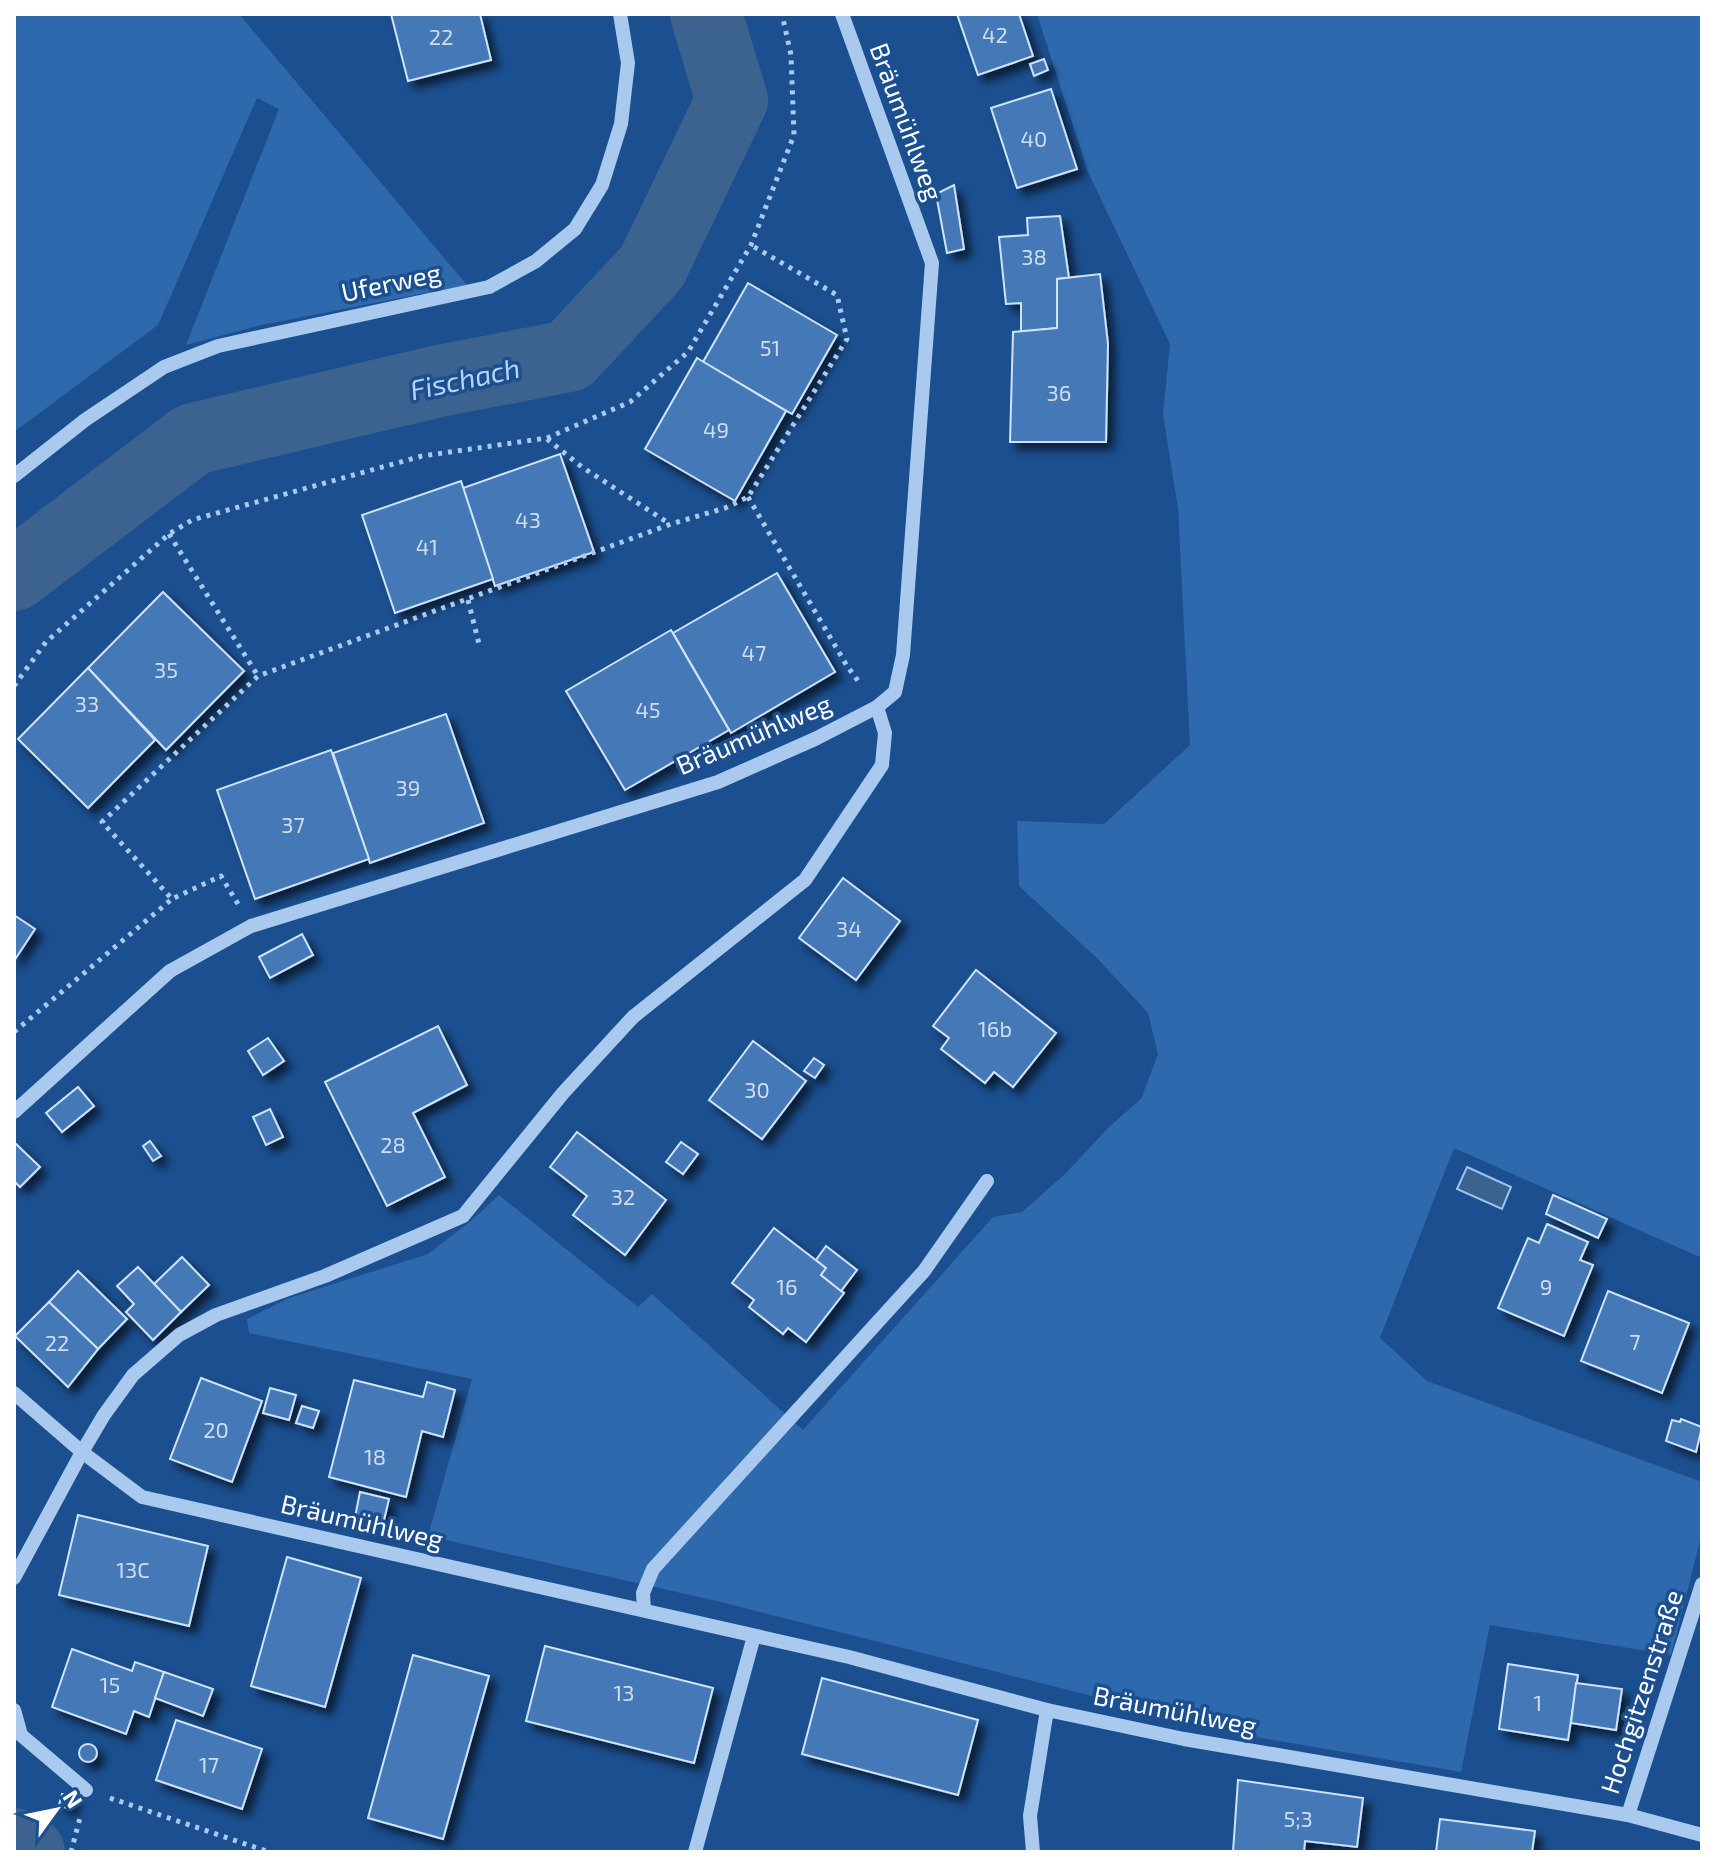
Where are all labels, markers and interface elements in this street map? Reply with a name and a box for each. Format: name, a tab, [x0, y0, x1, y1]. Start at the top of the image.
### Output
house number: 42	[982, 21, 1008, 47]
house number: 22	[429, 23, 453, 49]
street label: Bräumühlweg	[865, 38, 950, 205]
house number: 40	[1021, 125, 1047, 151]
house number: 38	[1021, 243, 1047, 269]
street label: Uferweg	[338, 256, 443, 307]
house number: 51	[760, 334, 780, 360]
water label: Fischach	[407, 350, 523, 406]
house number: 36	[1047, 379, 1071, 405]
house number: 49	[703, 416, 729, 442]
house number: 43	[515, 506, 541, 532]
house number: 41	[416, 533, 438, 559]
house number: 47	[742, 639, 766, 665]
house number: 35	[154, 656, 178, 682]
street label: Bräumühlweg	[671, 687, 836, 780]
house number: 33	[75, 690, 99, 716]
house number: 45	[635, 696, 661, 722]
house number: 39	[396, 774, 420, 800]
house number: 37	[281, 811, 305, 837]
house number: 34	[836, 915, 862, 941]
house number: 16b	[978, 1015, 1012, 1041]
house number: 30	[744, 1076, 770, 1102]
house number: 28	[380, 1131, 406, 1157]
house number: 32	[611, 1183, 635, 1209]
house number: 16	[776, 1273, 798, 1299]
house number: 9	[1540, 1273, 1552, 1299]
house number: 7	[1629, 1328, 1641, 1354]
house number: 22	[45, 1329, 69, 1355]
house number: 20	[203, 1416, 229, 1442]
house number: 18	[364, 1443, 386, 1469]
street label: Bräumühlweg	[278, 1487, 446, 1554]
house number: 13C	[116, 1556, 150, 1582]
street label: Hochgitzenstraße	[1593, 1586, 1688, 1797]
house number: 15	[100, 1671, 120, 1697]
house number: 13	[614, 1679, 635, 1705]
street label: Bräumühlweg	[1091, 1679, 1259, 1741]
house number: 1	[1534, 1689, 1542, 1715]
house number: 17	[199, 1751, 219, 1777]
north arrow	[16, 1770, 96, 1850]
text: N	[58, 1785, 89, 1812]
house number: 5;3	[1283, 1805, 1313, 1831]

